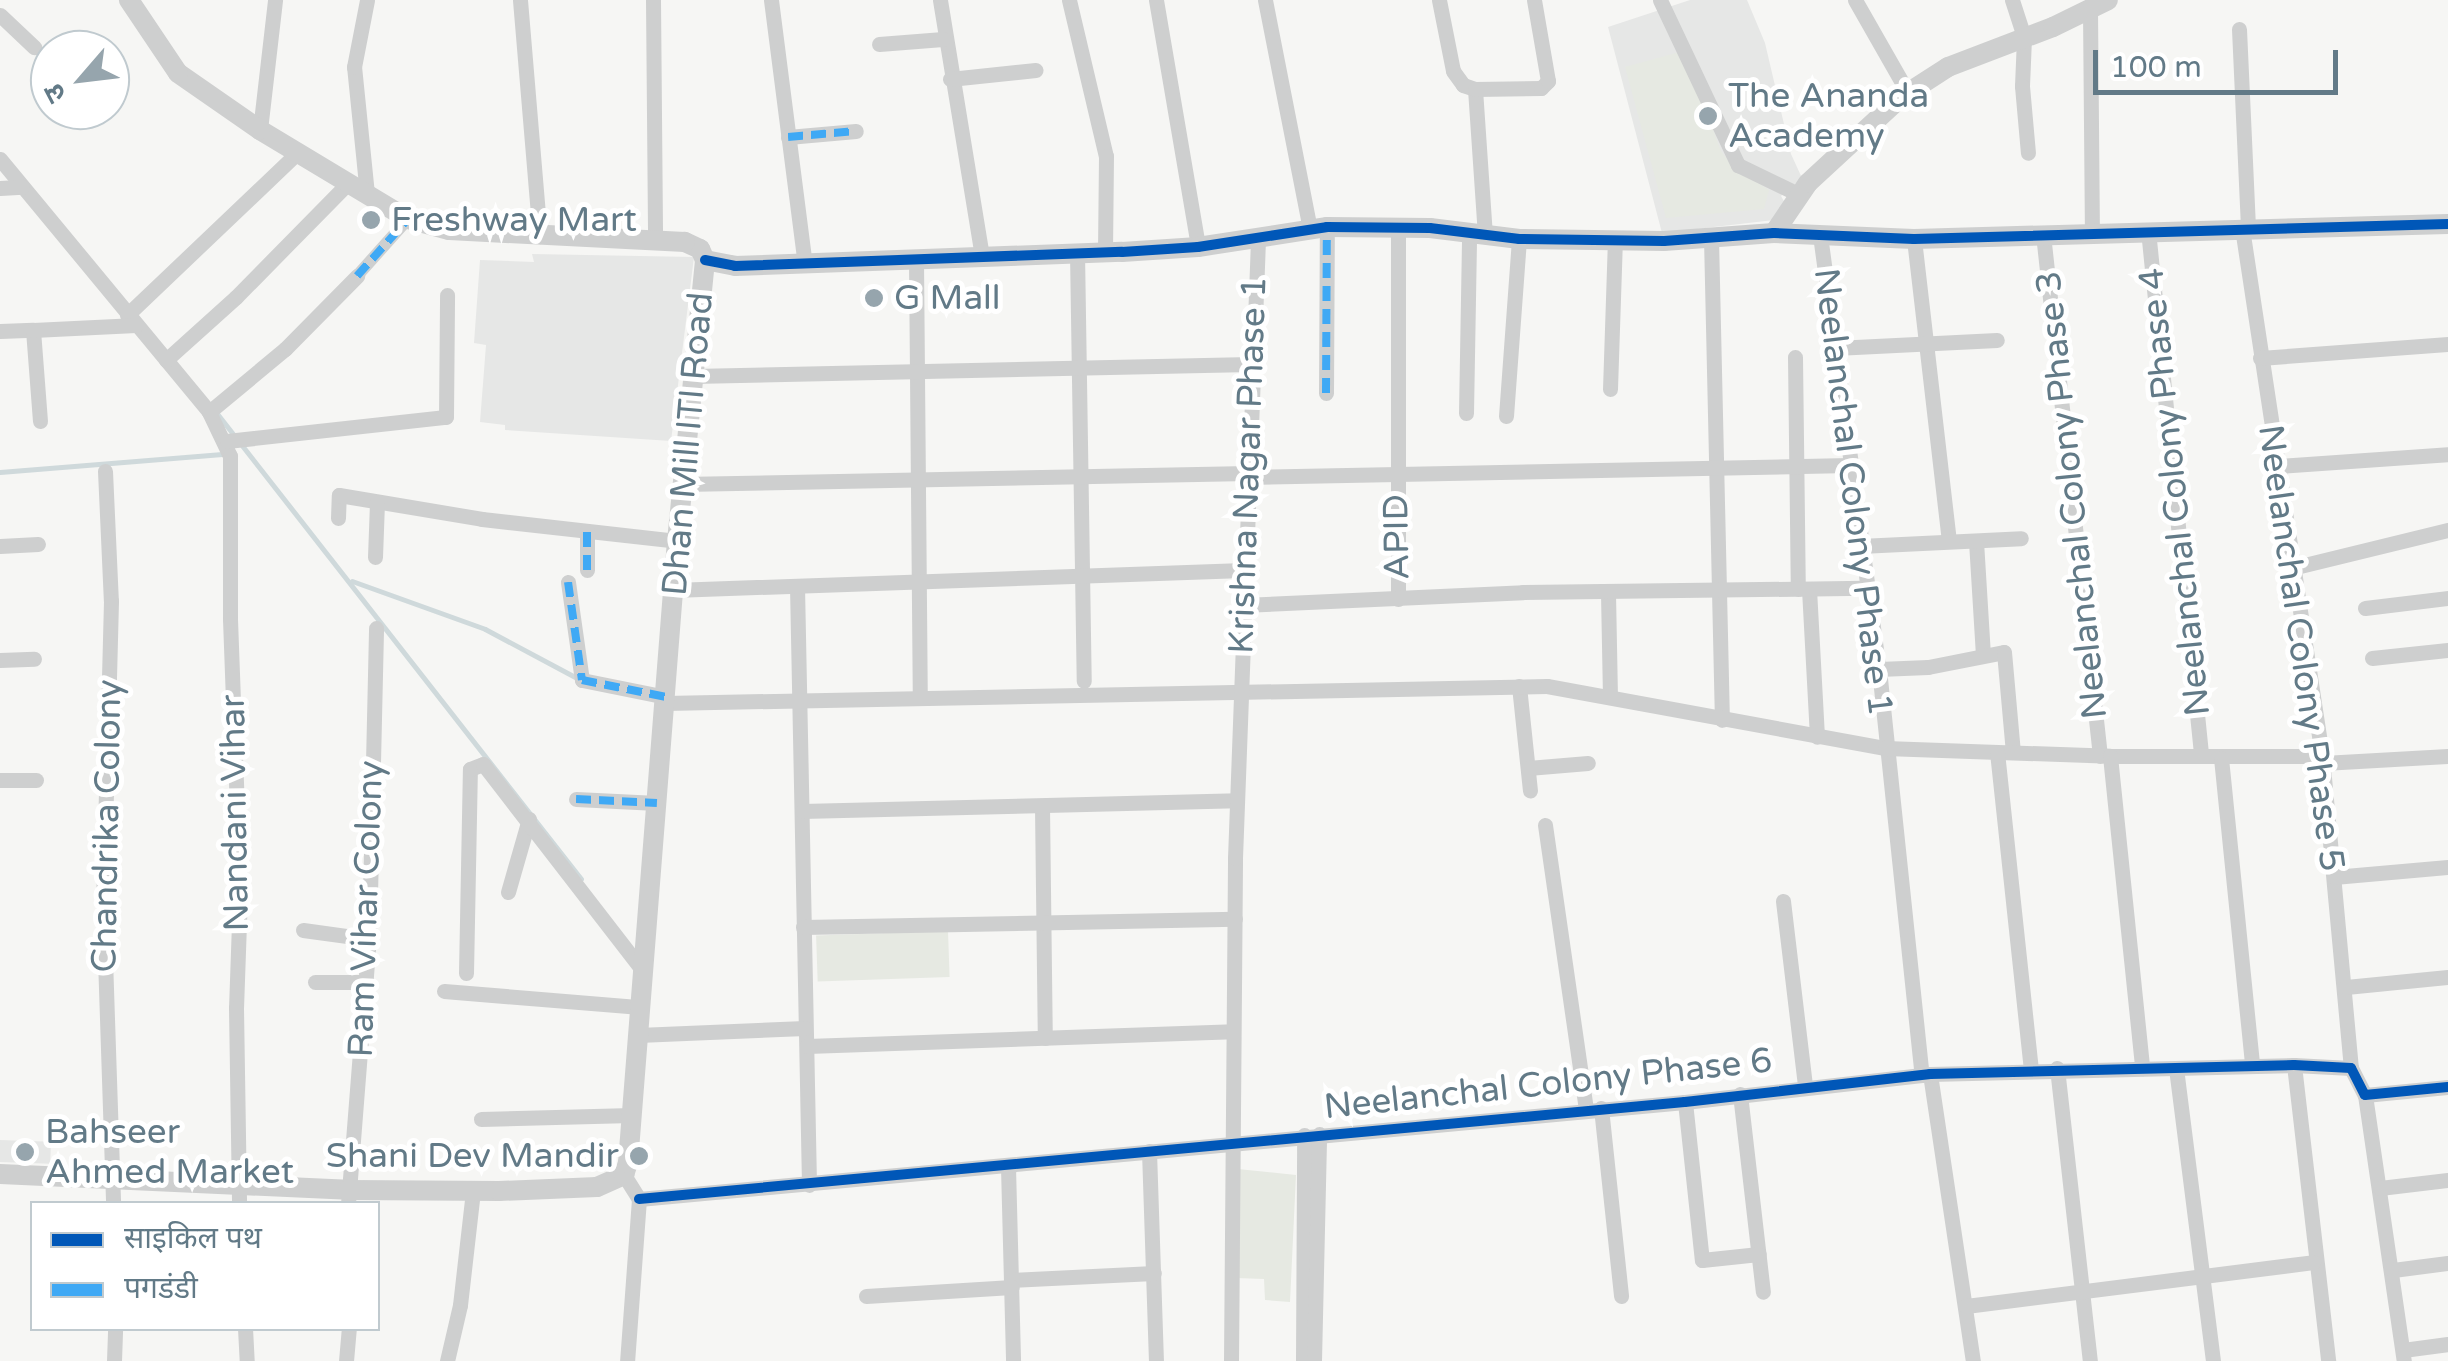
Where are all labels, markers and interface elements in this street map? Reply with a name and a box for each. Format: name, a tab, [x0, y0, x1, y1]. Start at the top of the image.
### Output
north arrow	[30, 30, 130, 130]
scale bar	[2098, 30, 2343, 92]
text: 100 m	[2110, 49, 2202, 86]
place label: The Ananda Academy	[1728, 75, 1929, 157]
text: उ	[36, 78, 74, 108]
marker: The Ananda Academy	[1697, 105, 1719, 127]
place label: Freshway Mart	[391, 199, 637, 241]
marker: Freshway Mart	[360, 209, 382, 231]
street label: Neelanchal Colony Phase 1	[1805, 266, 1901, 718]
street label: Neelanchal Colony Phase 4	[2131, 266, 2219, 718]
street label: Neelanchal Colony Phase 3	[2028, 269, 2116, 721]
street label: Krishna Nagar Phase 1	[1220, 275, 1276, 655]
place label: G Mall	[894, 277, 1001, 319]
marker: G Mall	[863, 287, 885, 309]
street label: Dhan Mill ITI Road	[654, 291, 722, 597]
street label: Neelanchal Colony Phase 5	[2249, 422, 2353, 874]
street label: APID	[1375, 494, 1419, 580]
street label: Chandrika Colony	[83, 679, 131, 973]
street label: Nandani Vihar	[212, 694, 258, 932]
street label: Ram Vihar Colony	[340, 760, 392, 1058]
street label: Neelanchal Colony Phase 6	[1322, 1040, 1774, 1128]
place label: Bahseer Ahmed Market	[45, 1111, 294, 1193]
place label: Shani Dev Mandir	[326, 1135, 619, 1177]
marker: Bahseer Ahmed Market	[14, 1141, 36, 1163]
marker: Shani Dev Mandir	[628, 1145, 650, 1167]
legend	[30, 1201, 380, 1331]
text: साइकिल पथ	[124, 1220, 262, 1257]
text: पगडंडी	[124, 1270, 198, 1307]

